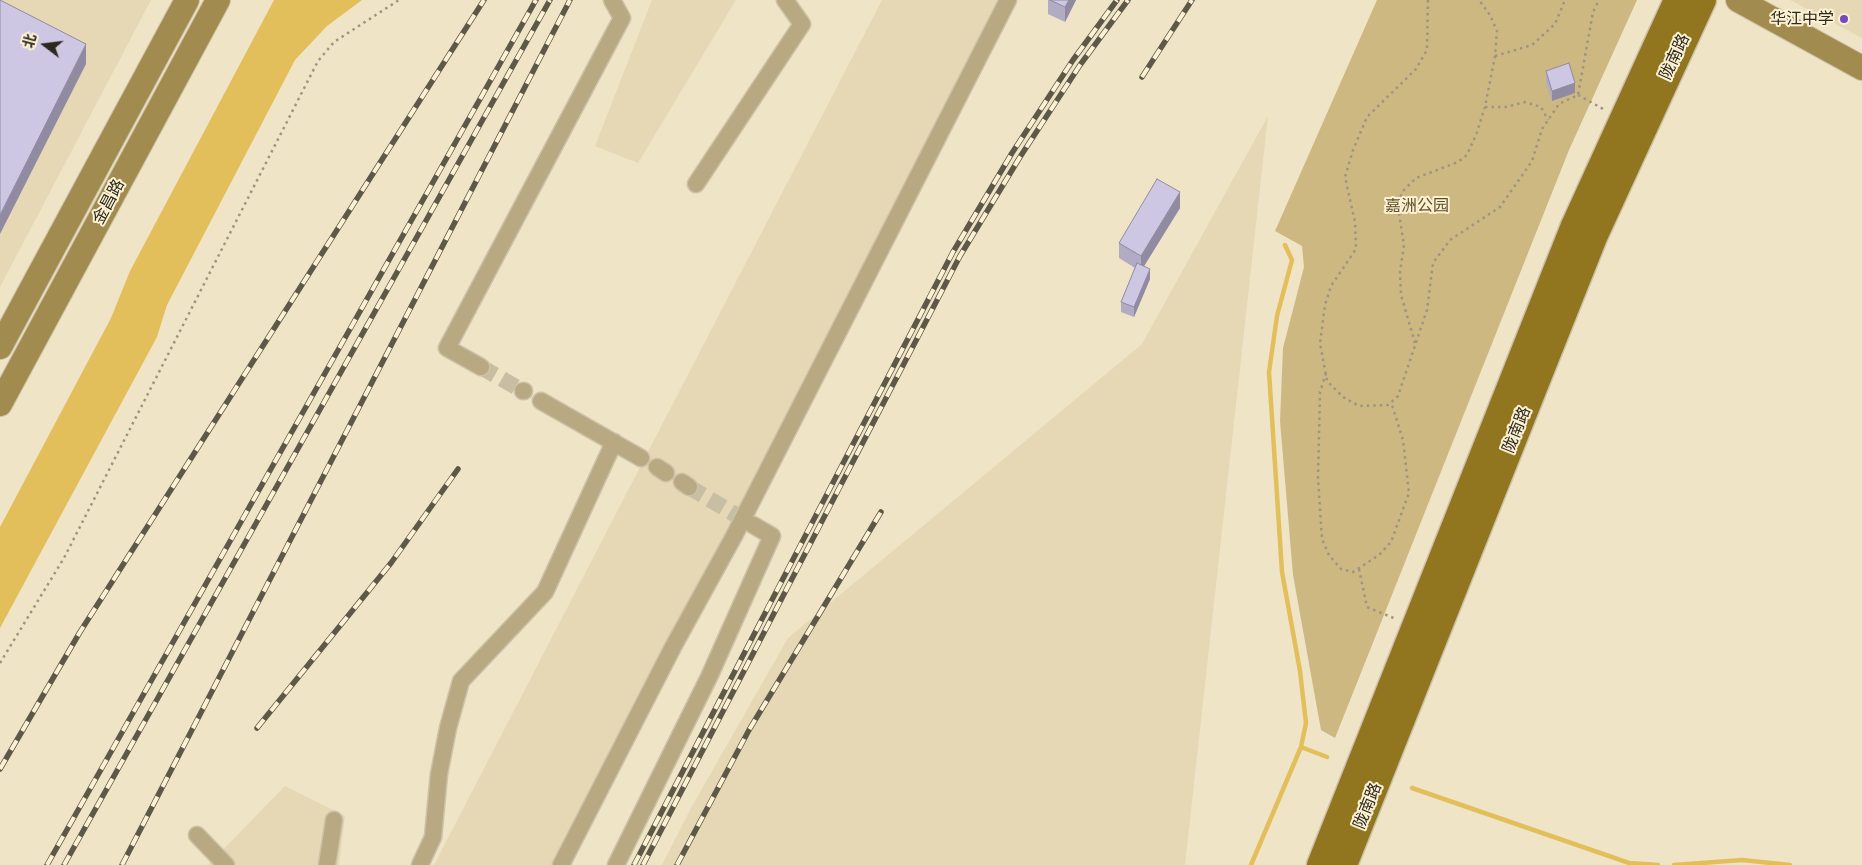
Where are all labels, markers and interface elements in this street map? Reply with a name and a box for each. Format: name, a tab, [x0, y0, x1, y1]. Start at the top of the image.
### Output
place label: 华江中学	[1770, 9, 1834, 29]
marker: 华江中学	[1838, 13, 1850, 25]
north arrow	[20, 20, 70, 70]
street label: 陇南路	[1656, 31, 1694, 83]
text: 北	[20, 32, 40, 50]
street label: 金昌路	[89, 176, 129, 228]
park label: 嘉洲公园	[1385, 196, 1449, 216]
street label: 陇南路	[1499, 404, 1535, 456]
street label: 陇南路	[1350, 780, 1386, 832]

